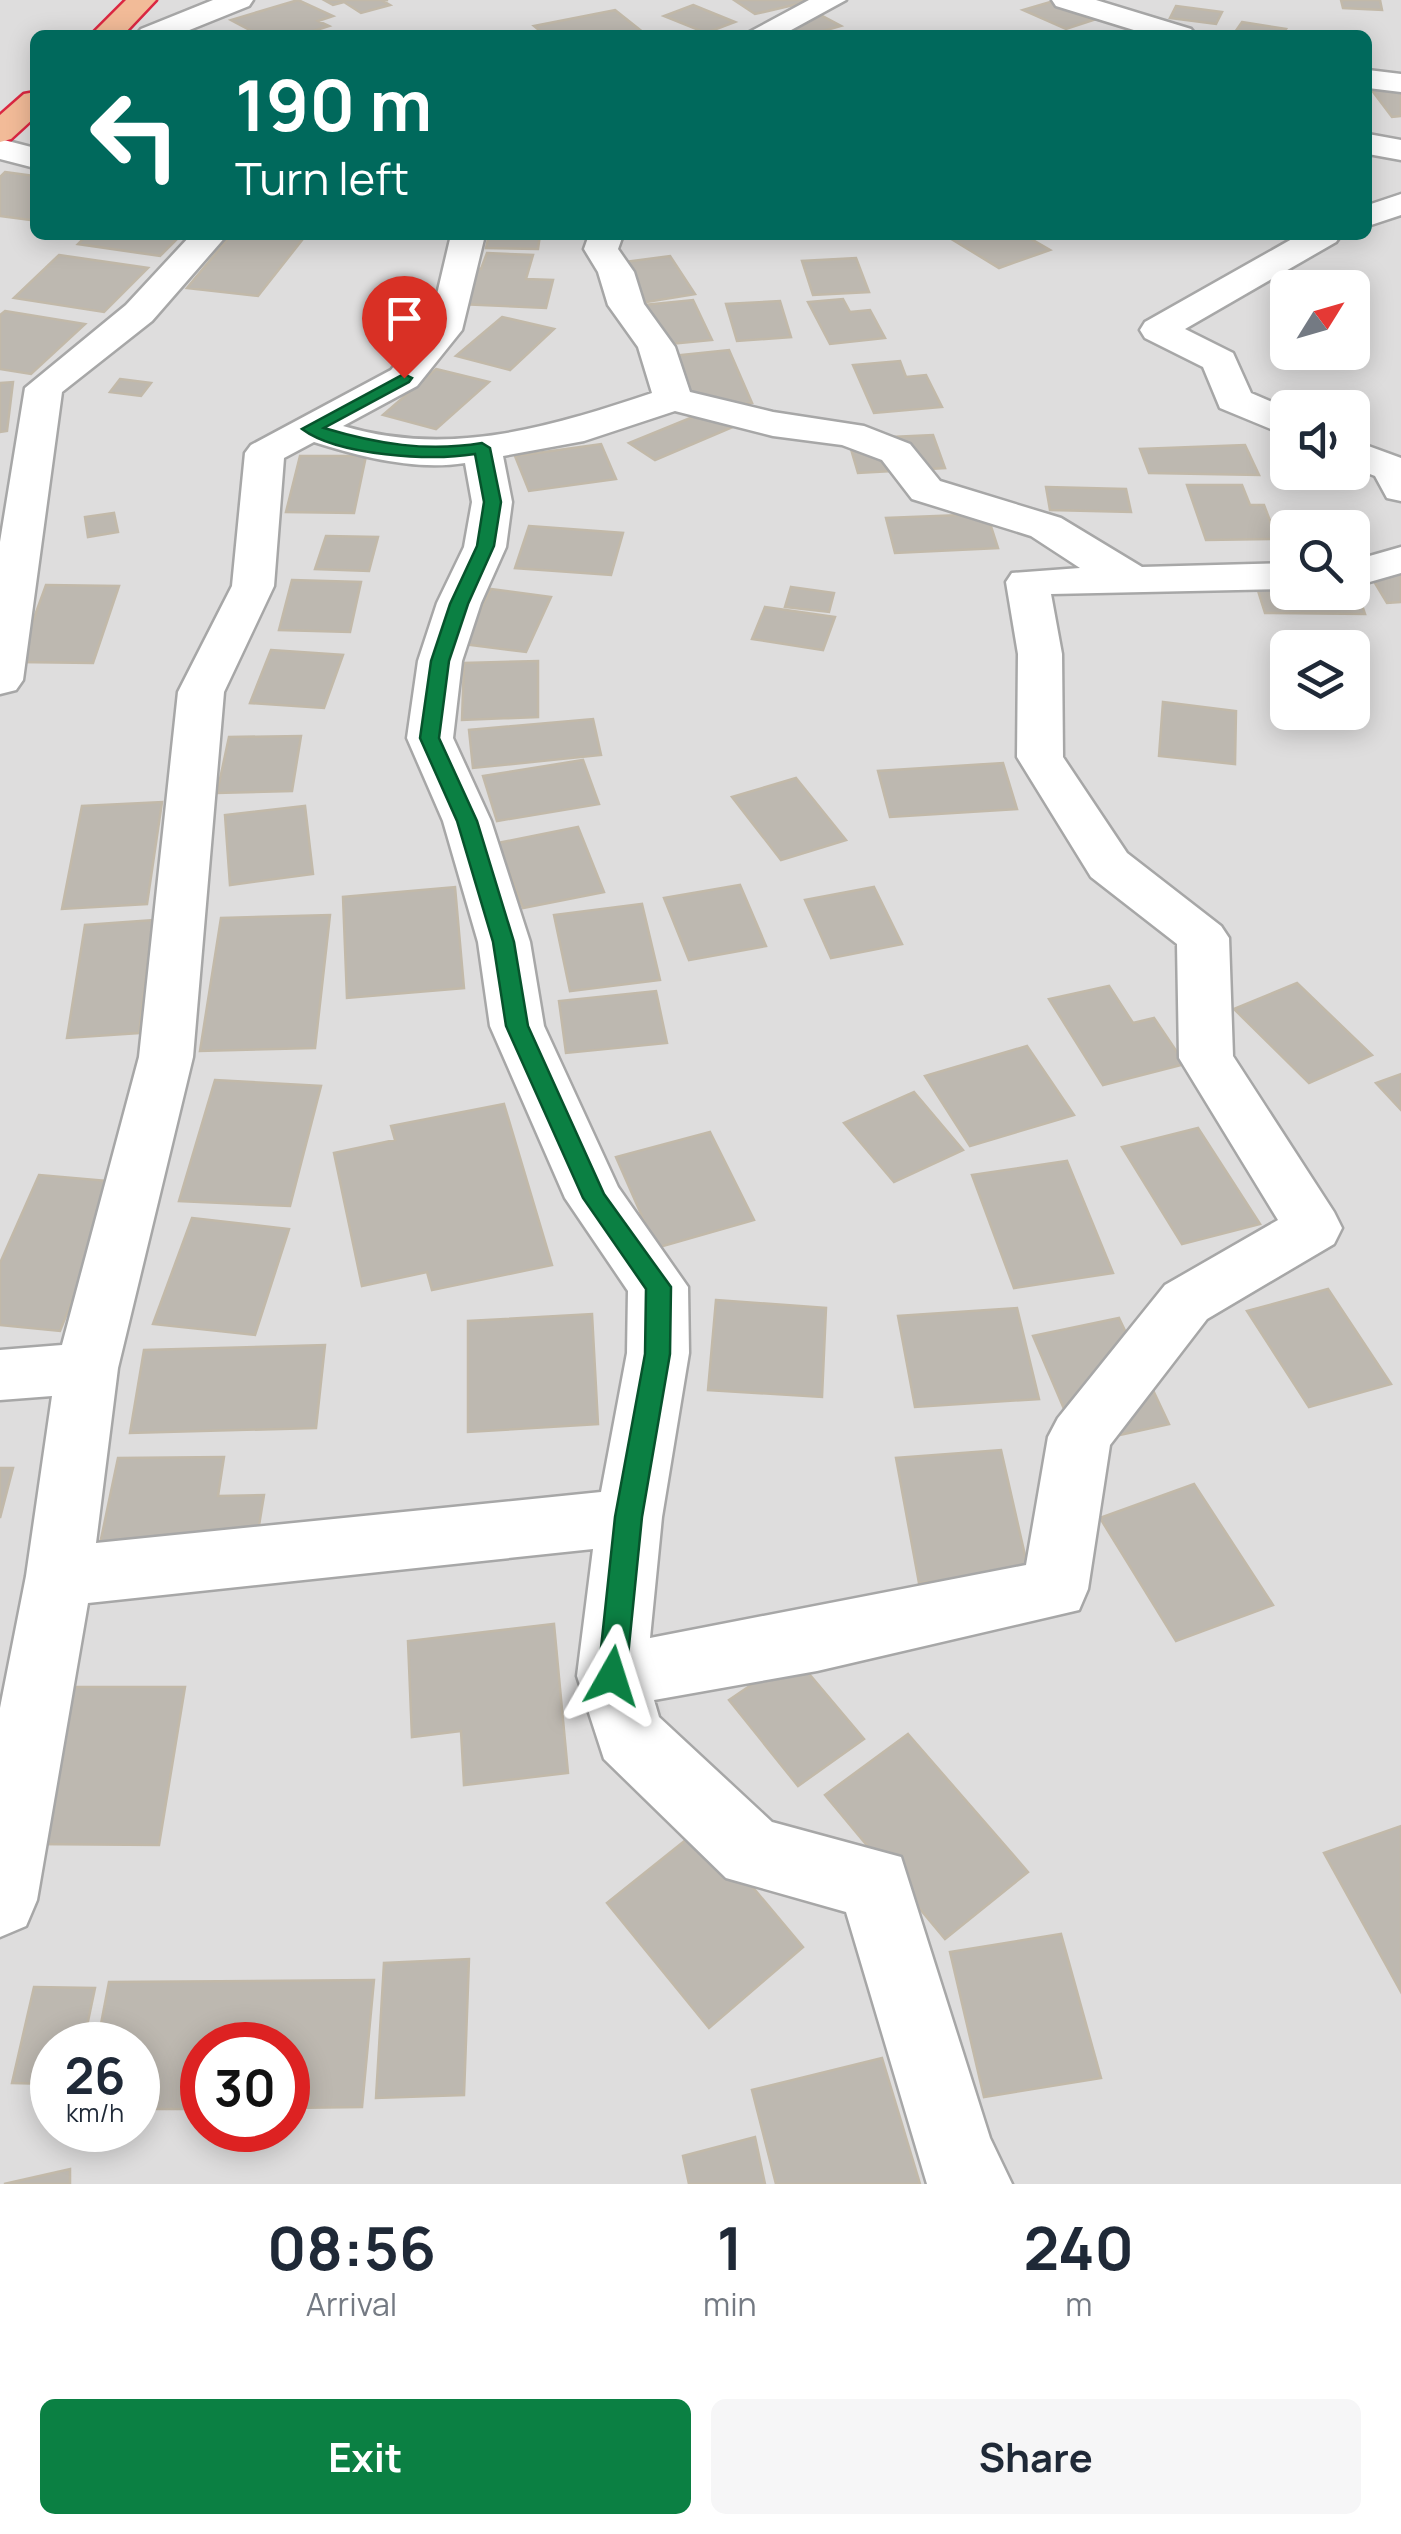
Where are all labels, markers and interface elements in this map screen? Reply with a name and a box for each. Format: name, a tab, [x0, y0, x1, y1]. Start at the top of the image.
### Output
text: 190 m	[235, 56, 432, 152]
icon: left	[70, 70, 200, 200]
text: Turn left	[235, 147, 409, 209]
north arrow	[1270, 270, 1370, 370]
map controls	[1270, 270, 1370, 730]
pin	[362, 276, 447, 379]
icon: arrive	[377, 291, 432, 346]
button: sound	[1270, 390, 1370, 490]
button: search	[1270, 510, 1370, 610]
button: layers	[1270, 630, 1370, 730]
position arrow	[560, 1624, 664, 1728]
speed limit sign: 30	[180, 2022, 310, 2152]
text: 26	[65, 2041, 125, 2109]
text: km/h	[66, 2095, 124, 2130]
text: 08:56	[267, 2206, 436, 2288]
text: 1	[717, 2206, 743, 2288]
text: 240	[1024, 2206, 1134, 2288]
text: Arrival	[306, 2282, 397, 2326]
text: min	[703, 2282, 757, 2326]
text: m	[1065, 2282, 1092, 2326]
button: Exit	[40, 2399, 691, 2514]
button: Share	[711, 2399, 1361, 2514]

